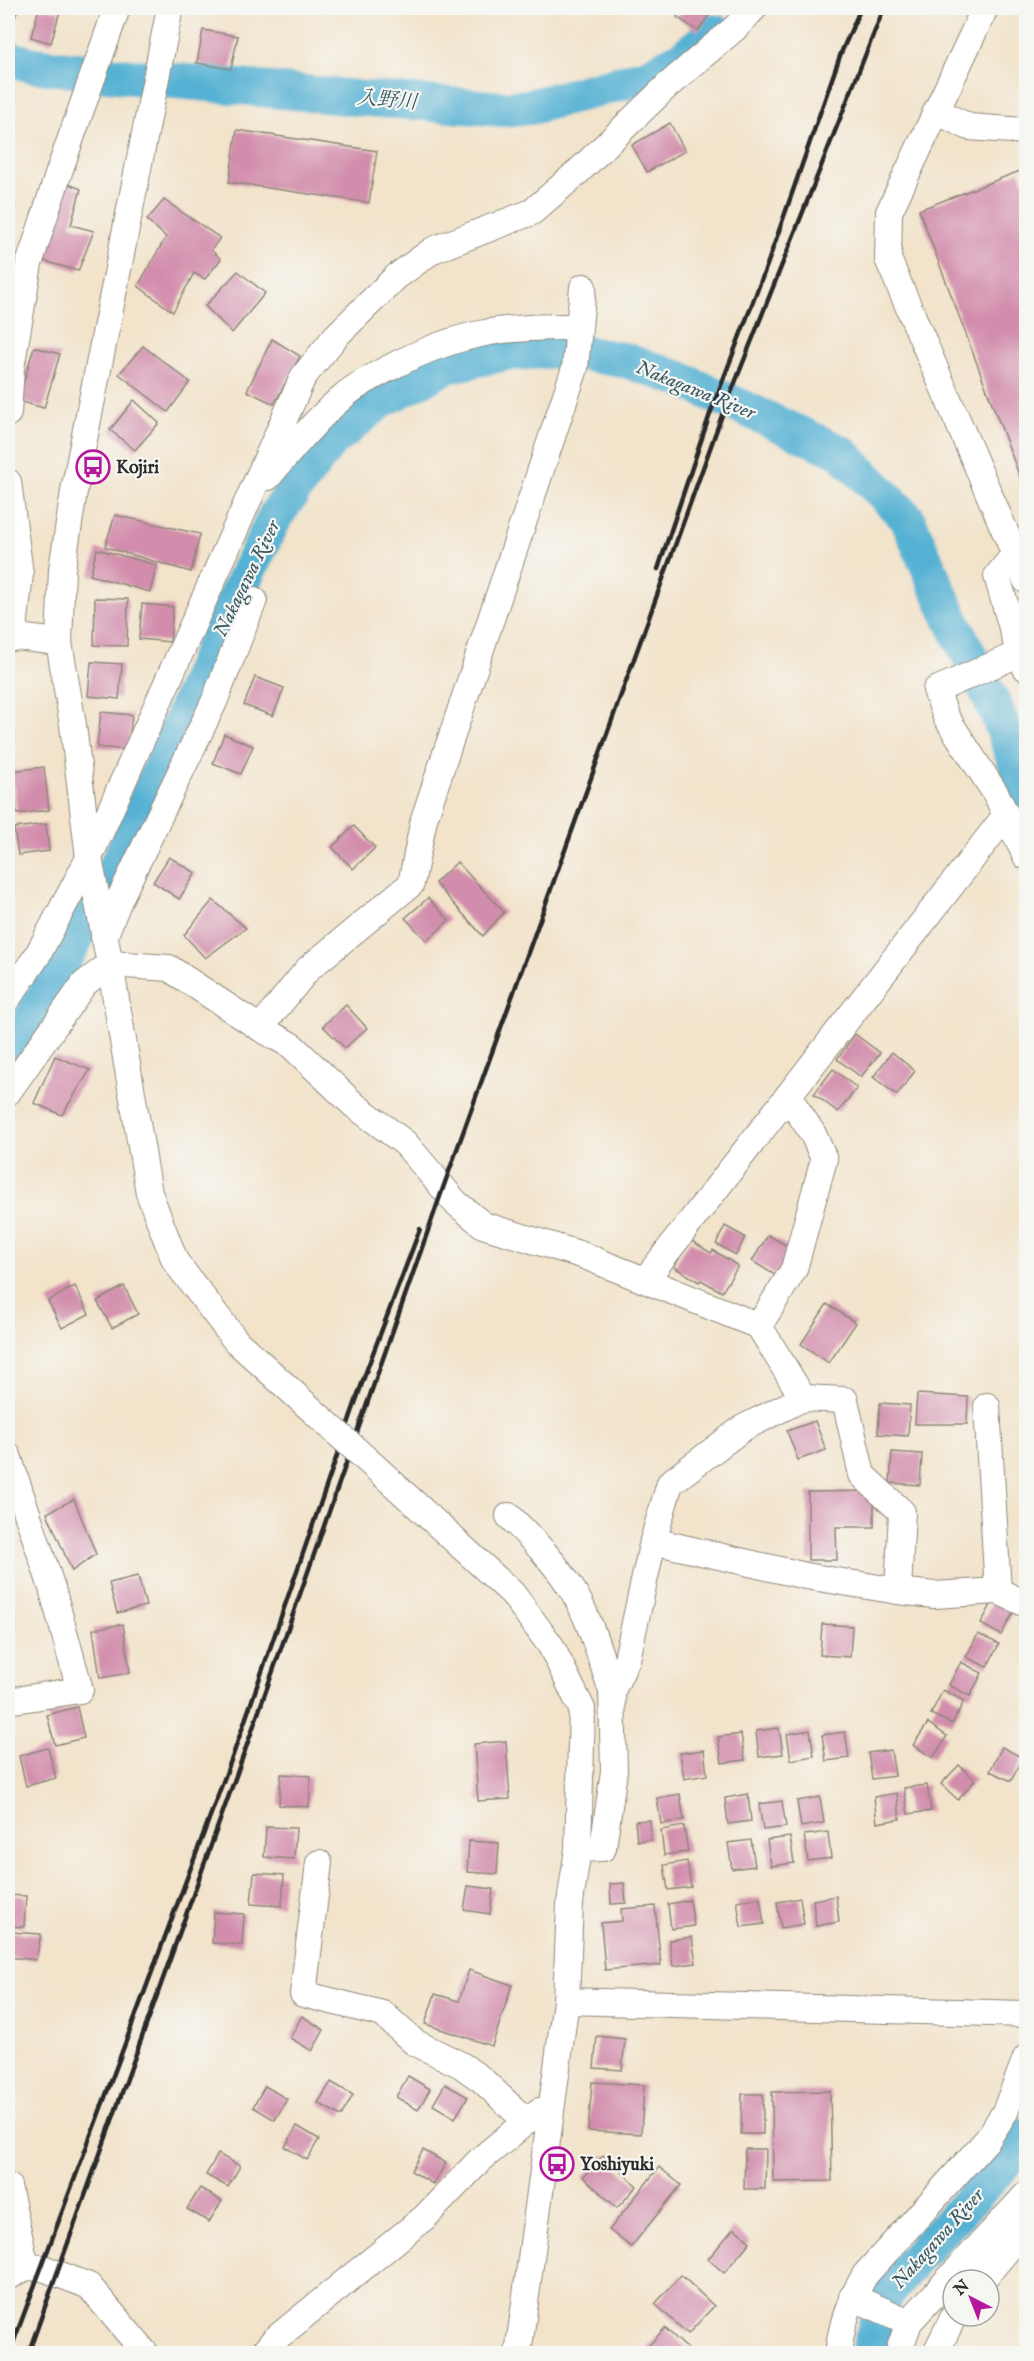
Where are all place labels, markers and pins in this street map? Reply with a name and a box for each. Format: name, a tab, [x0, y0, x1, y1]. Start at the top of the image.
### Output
bus stop icon: Kojiri	[75, 449, 111, 485]
place label: Kojiri	[116, 457, 159, 480]
bus stop icon: Yoshiyuki	[539, 2146, 575, 2182]
place label: Yoshiyuki	[580, 2154, 654, 2177]

